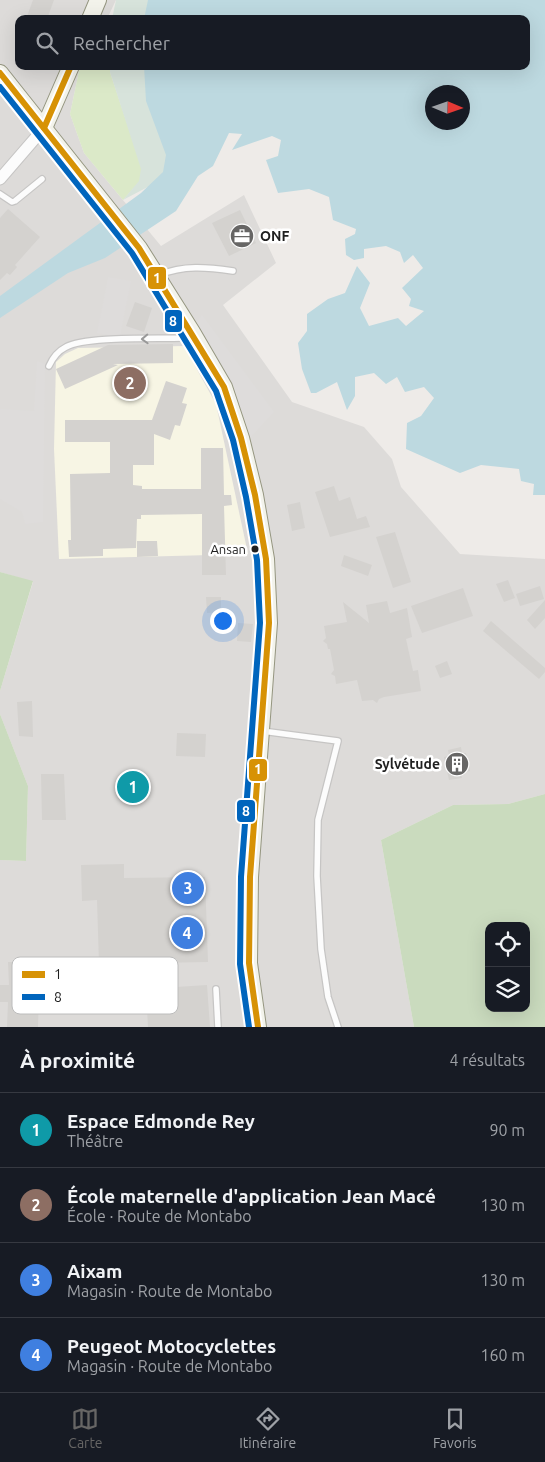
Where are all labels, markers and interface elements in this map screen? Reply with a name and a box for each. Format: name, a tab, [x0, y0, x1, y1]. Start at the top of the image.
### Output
search box	[15, 15, 530, 70]
icon: search	[33, 29, 61, 57]
text: Rechercher	[73, 32, 170, 54]
north arrow	[425, 85, 470, 130]
office icon: ONF	[229, 223, 255, 249]
place label: ONF	[260, 228, 289, 244]
line badge: 1	[147, 266, 167, 290]
text: 1	[153, 270, 161, 286]
line badge: 8	[164, 309, 183, 333]
text: 8	[169, 313, 177, 329]
one-way arrow	[141, 334, 149, 345]
pin: 2	[114, 364, 146, 402]
place label: Ansan	[210, 542, 246, 556]
marker: Ansan	[250, 544, 260, 554]
your location	[210, 608, 236, 634]
building icon: Sylvétude	[444, 751, 470, 777]
place label: Sylvétude	[375, 756, 440, 772]
line badge: 1	[248, 758, 268, 782]
text: 1	[254, 761, 262, 777]
pin: 1	[117, 768, 149, 806]
line badge: 8	[236, 799, 256, 823]
text: 8	[242, 803, 250, 819]
pin: 3	[172, 869, 204, 907]
pin: 4	[171, 914, 203, 952]
map controls	[485, 922, 530, 1012]
button: locate	[485, 922, 530, 967]
legend	[12, 957, 178, 1014]
text: 1	[54, 966, 62, 982]
button: layers	[485, 967, 530, 1012]
text: 8	[54, 989, 62, 1005]
text: À proximité	[20, 1048, 135, 1072]
text: 4 résultats	[449, 1051, 525, 1069]
text: Espace Edmonde Rey	[67, 1110, 255, 1132]
text: 1	[31, 1121, 41, 1139]
text: 90 m	[489, 1121, 525, 1139]
text: Théâtre	[67, 1132, 123, 1150]
text: École maternelle d'application Jean Macé	[67, 1185, 436, 1207]
text: 2	[31, 1196, 41, 1214]
text: 130 m	[480, 1196, 525, 1214]
text: École · Route de Montabo	[67, 1207, 252, 1225]
text: Aixam	[67, 1260, 122, 1282]
text: 3	[31, 1271, 41, 1289]
text: 130 m	[480, 1271, 525, 1289]
text: Magasin · Route de Montabo	[67, 1282, 272, 1300]
text: Peugeot Motocyclettes	[67, 1335, 276, 1357]
text: 4	[31, 1346, 41, 1364]
text: 160 m	[480, 1346, 525, 1364]
text: Magasin · Route de Montabo	[67, 1357, 272, 1375]
tab: Carte	[68, 1405, 103, 1451]
tab: Itinéraire	[239, 1405, 296, 1451]
tab: Favoris	[433, 1405, 477, 1451]

